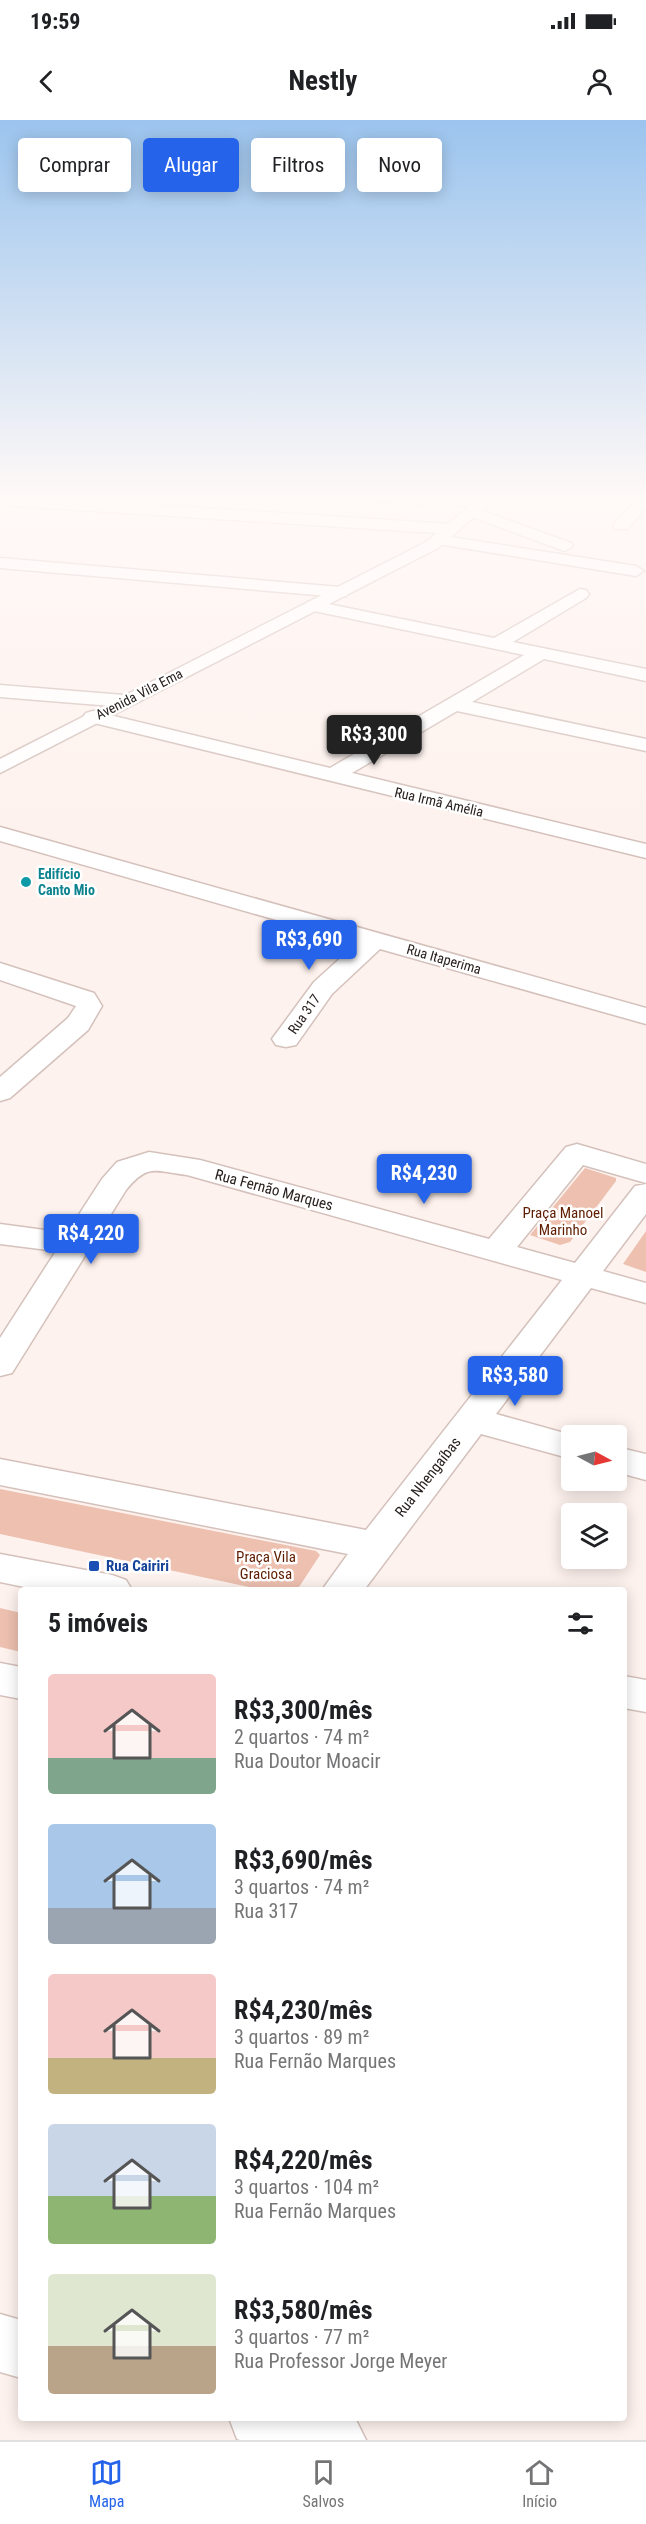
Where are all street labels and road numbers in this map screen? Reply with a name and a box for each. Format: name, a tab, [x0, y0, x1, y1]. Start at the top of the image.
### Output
street label: Avenida Vila Ema	[93, 665, 185, 723]
street label: Rua Irmã Amélia	[393, 784, 485, 820]
street label: Rua Itaperima	[405, 941, 483, 977]
street label: Rua 317	[285, 991, 323, 1037]
street label: Rua Fernão Marques	[213, 1166, 335, 1214]
street label: Rua Nhengaíbas	[391, 1433, 465, 1520]

